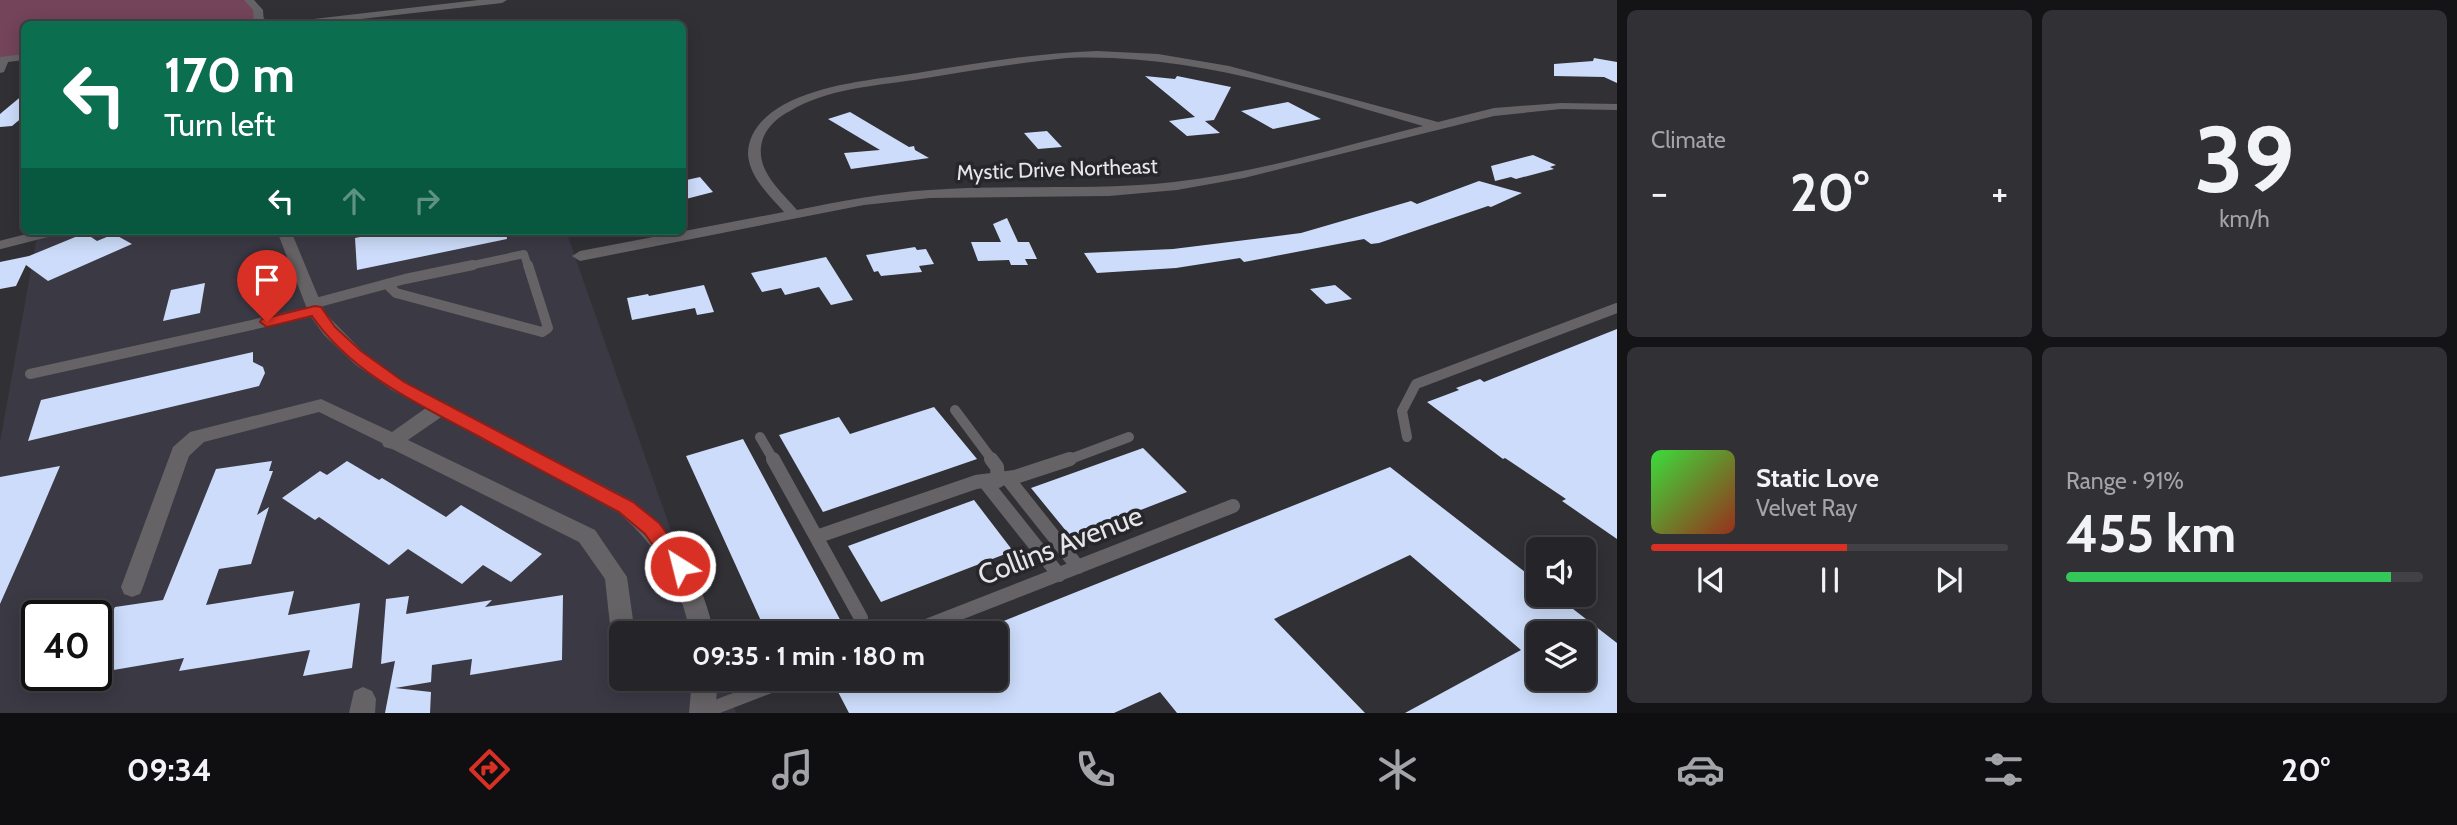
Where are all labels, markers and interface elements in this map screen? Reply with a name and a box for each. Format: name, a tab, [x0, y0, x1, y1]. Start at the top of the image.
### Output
text: 170 m	[164, 45, 295, 104]
icon: left	[49, 49, 140, 140]
text: 39	[2194, 104, 2295, 215]
text: Turn left	[164, 105, 275, 144]
text: Climate	[1651, 126, 1726, 154]
street label: Mystic Drive Northeast	[956, 153, 1158, 185]
text: 20°	[1790, 161, 1869, 224]
text: −	[1651, 169, 1668, 216]
text: +	[1991, 169, 2008, 216]
icon: left	[262, 182, 300, 220]
icon: ahead	[335, 182, 373, 220]
icon: right	[408, 182, 446, 220]
text: km/h	[2219, 205, 2270, 233]
pin	[237, 250, 297, 322]
icon: arrive	[248, 261, 286, 299]
text: Static Love	[1756, 462, 1879, 494]
text: Range · 91%	[2066, 467, 2184, 495]
text: Velvet Ray	[1756, 494, 1857, 522]
street label: Collins Avenue	[973, 498, 1147, 592]
text: 455 km	[2066, 502, 2236, 565]
position arrow	[643, 529, 717, 603]
map controls	[1526, 537, 1596, 691]
button: sound	[1526, 537, 1596, 607]
icon: previous	[1692, 561, 1730, 599]
icon: pause	[1811, 561, 1849, 599]
icon: next	[1930, 561, 1968, 599]
speed limit sign: 40	[21, 600, 112, 691]
button: layers	[1526, 621, 1596, 691]
text: 09:35 · 1 min · 180 m	[692, 640, 925, 672]
icon: directions	[465, 745, 514, 794]
icon: music	[768, 745, 817, 794]
icon: phone	[1071, 745, 1120, 794]
icon: climate	[1373, 745, 1422, 794]
icon: car	[1676, 745, 1725, 794]
icon: filters	[1979, 745, 2028, 794]
text: 09:34	[127, 750, 212, 789]
text: 20°	[2281, 750, 2330, 789]

